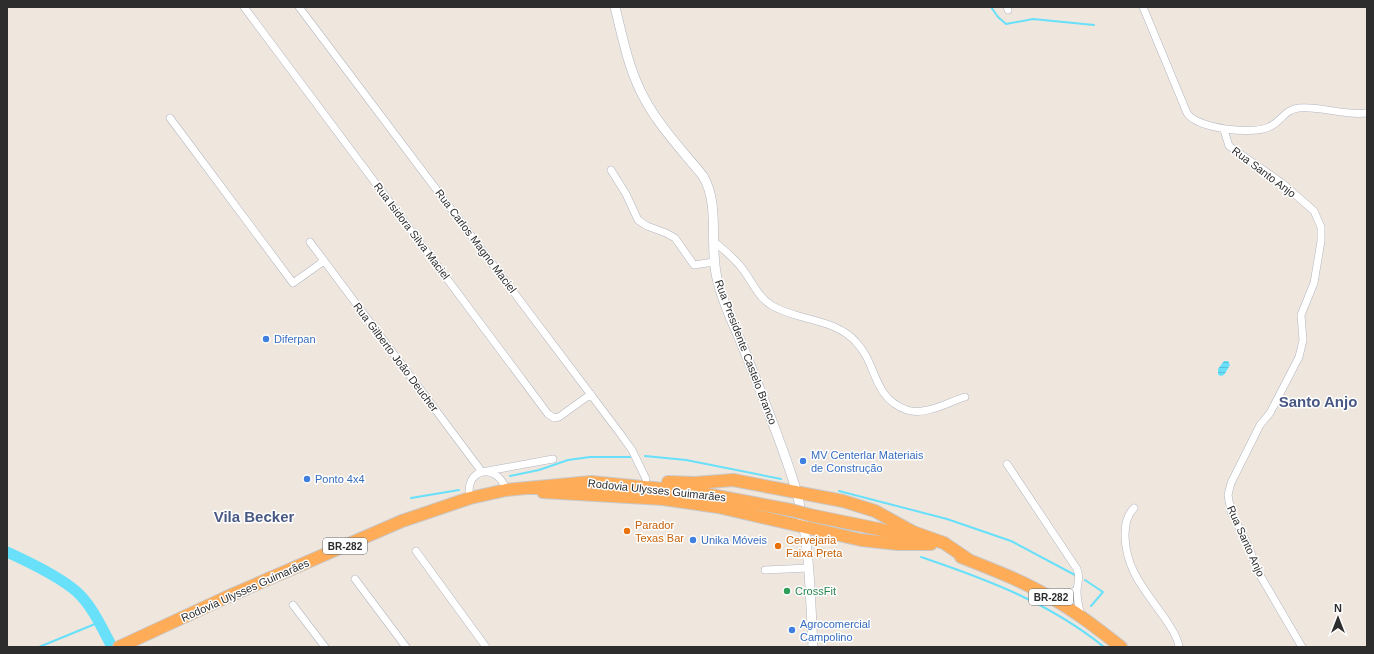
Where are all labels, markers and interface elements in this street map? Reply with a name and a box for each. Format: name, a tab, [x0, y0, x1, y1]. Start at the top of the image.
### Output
street label: Rua Santo Anjo	[1230, 144, 1298, 200]
street label: Rua Isidora Silva Maciel	[372, 180, 452, 282]
street label: Rua Carlos Magno Maciel	[433, 187, 519, 295]
street label: Rua Presidente Castelo Branco	[713, 278, 779, 426]
street label: Rua Gilberto João Deucher	[351, 300, 441, 414]
place label: Diferpan	[274, 333, 316, 345]
marker: Diferpan	[261, 334, 271, 344]
district label: Santo Anjo	[1279, 393, 1357, 410]
place label: MV Centerlar Materiais de Construção	[811, 449, 924, 474]
marker: MV Centerlar Materiais de Construção	[798, 456, 808, 466]
place label: Ponto 4x4	[315, 473, 365, 485]
marker: Ponto 4x4	[302, 474, 312, 484]
street label: Rodovia Ulysses Guimarães	[587, 477, 727, 503]
street label: Rua Santo Anjo	[1225, 504, 1267, 578]
district label: Vila Becker	[214, 508, 294, 525]
place label: Parador Texas Bar	[635, 519, 684, 544]
marker: Parador Texas Bar	[622, 526, 632, 536]
place label: Unika Móveis	[701, 534, 768, 546]
place label: Cervejaria Faixa Preta	[786, 534, 843, 559]
marker: Unika Móveis	[688, 535, 698, 545]
road number: BR-282	[323, 538, 367, 554]
marker: Cervejaria Faixa Preta	[773, 541, 783, 551]
street label: Rodovia Ulysses Guimarães	[179, 556, 311, 624]
place label: CrossFit	[795, 585, 836, 597]
marker: CrossFit	[782, 586, 792, 596]
road number: BR-282	[1029, 589, 1073, 605]
north arrow	[1318, 598, 1358, 638]
text: N	[1334, 602, 1342, 614]
place label: Agrocomercial Campolino	[800, 618, 870, 643]
marker: Agrocomercial Campolino	[787, 625, 797, 635]

